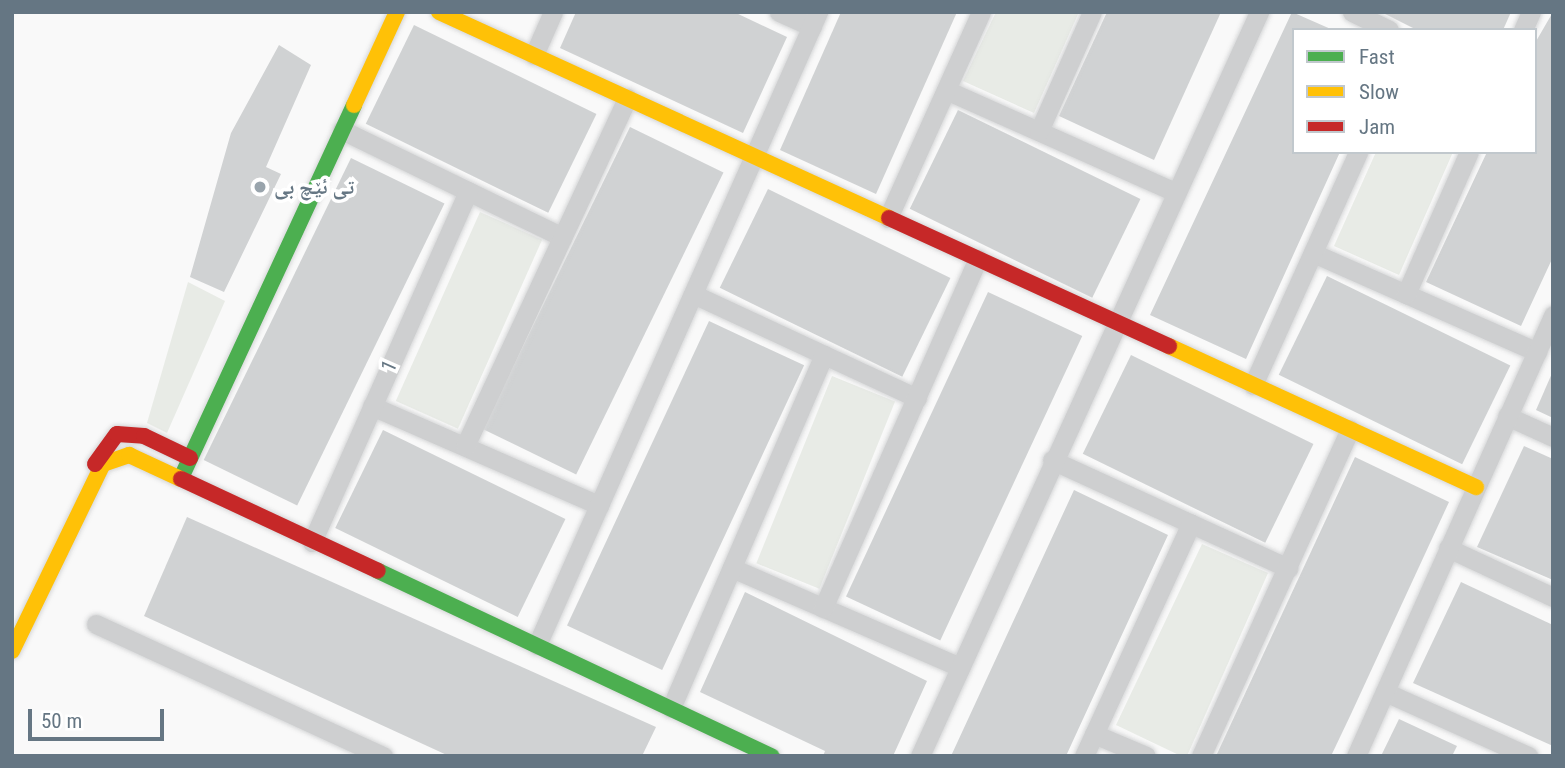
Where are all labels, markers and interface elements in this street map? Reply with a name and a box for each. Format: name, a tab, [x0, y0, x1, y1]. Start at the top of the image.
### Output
legend	[1292, 28, 1537, 154]
text: Fast	[1359, 45, 1395, 69]
text: Slow	[1359, 80, 1399, 104]
text: Jam	[1359, 115, 1395, 139]
place label: تی ئێچ بی	[274, 174, 354, 200]
marker: تی ئێچ بی	[252, 179, 268, 195]
street label: 1	[375, 356, 403, 376]
scale bar	[32, 694, 168, 738]
text: 50 m	[41, 709, 82, 733]

